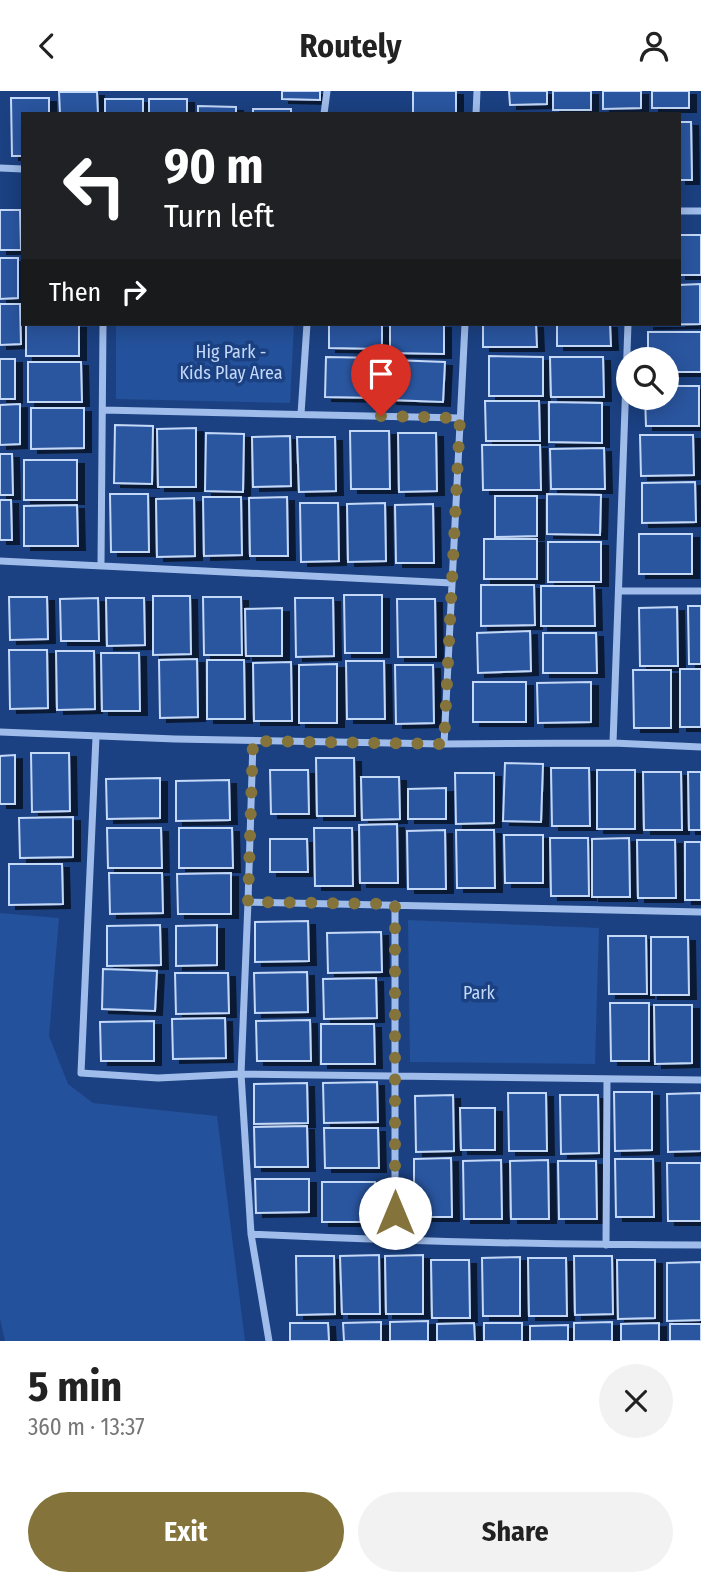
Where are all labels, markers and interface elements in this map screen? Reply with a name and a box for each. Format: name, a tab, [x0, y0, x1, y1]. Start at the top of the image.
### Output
icon: back	[28, 27, 66, 65]
text: Routely	[300, 27, 401, 65]
icon: person	[635, 27, 673, 65]
text: 90 m	[164, 137, 264, 196]
icon: left	[49, 140, 140, 231]
text: Turn left	[164, 197, 274, 235]
icon: right	[115, 273, 153, 311]
text: Then	[49, 277, 101, 308]
park label: Hig Park - Kids Play Area	[179, 341, 283, 384]
pin	[351, 344, 411, 416]
map controls	[616, 347, 679, 410]
button: search	[616, 347, 679, 410]
icon: arrive	[362, 355, 400, 393]
park label: Park	[463, 982, 496, 1004]
position arrow	[358, 1176, 432, 1250]
text: 5 min	[28, 1362, 122, 1412]
button: close	[599, 1364, 673, 1438]
text: 360 m · 13:37	[28, 1413, 145, 1441]
button: Exit	[28, 1492, 344, 1572]
button: Share	[358, 1492, 673, 1572]

